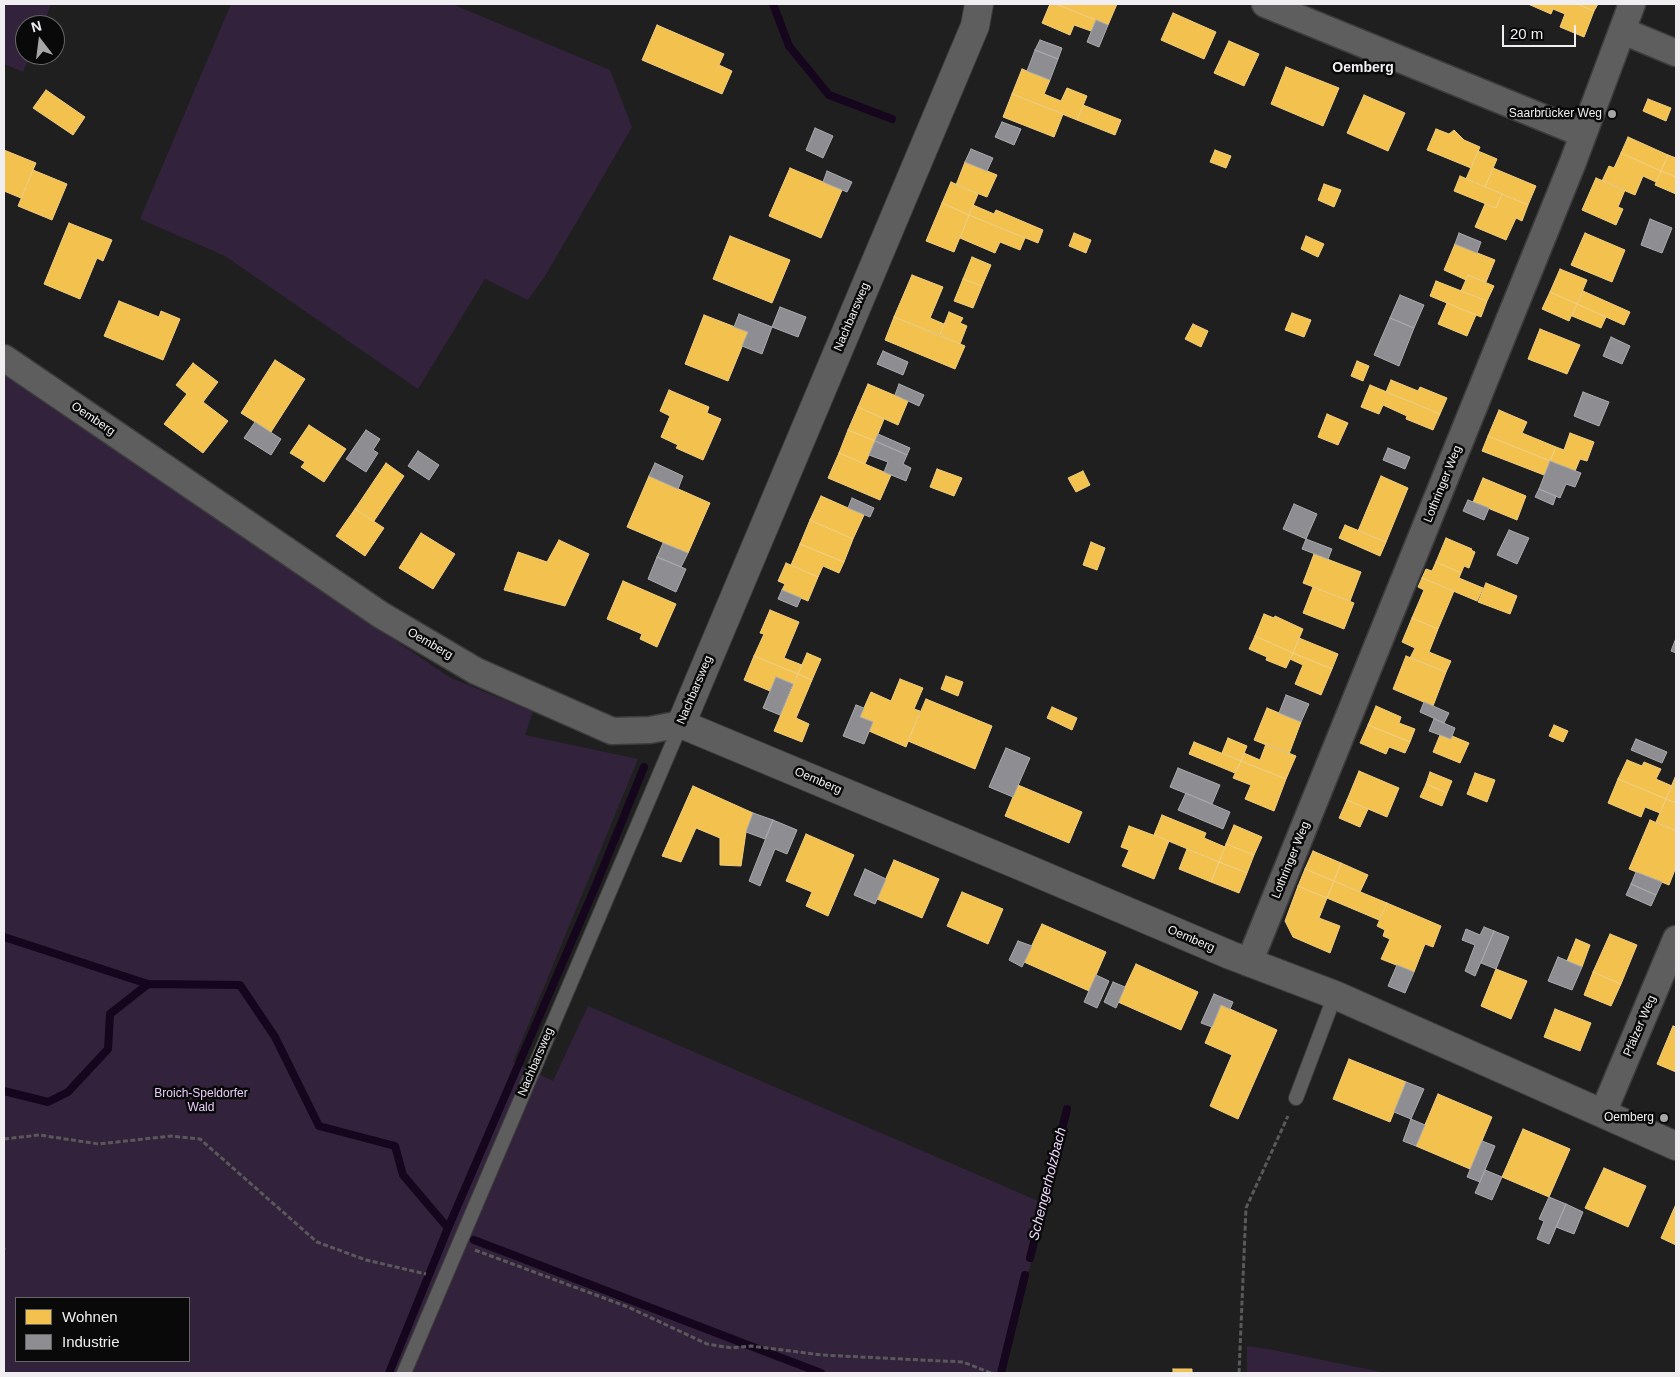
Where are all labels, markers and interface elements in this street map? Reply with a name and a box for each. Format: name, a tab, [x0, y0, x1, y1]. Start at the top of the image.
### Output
north arrow	[15, 15, 65, 65]
scale bar	[1505, 15, 1579, 47]
text: N	[29, 17, 43, 36]
text: 20 m	[1510, 25, 1543, 42]
district label: Oemberg	[1332, 60, 1394, 76]
place label: Saarbrücker Weg	[1509, 107, 1602, 121]
marker: Saarbrücker Weg	[1606, 108, 1618, 120]
street label: Nachbarsweg	[831, 280, 873, 354]
street label: Oemberg	[68, 399, 118, 439]
street label: Lothringer Weg	[1421, 443, 1465, 525]
street label: Oemberg	[405, 625, 455, 663]
street label: Nachbarsweg	[674, 653, 716, 727]
street label: Oemberg	[792, 765, 844, 797]
street label: Lothringer Weg	[1269, 819, 1313, 901]
street label: Oemberg	[1165, 923, 1217, 955]
street label: Pfälzer Weg	[1621, 993, 1659, 1059]
street label: Nachbarsweg	[515, 1025, 557, 1099]
park label: Broich-Speldorfer Wald	[154, 1087, 248, 1115]
place label: Oemberg	[1604, 1111, 1654, 1125]
marker: Oemberg	[1658, 1112, 1670, 1124]
water label: Schengerholzbach	[1026, 1126, 1070, 1242]
legend	[15, 1297, 190, 1362]
text: Wohnen	[62, 1308, 118, 1325]
text: Industrie	[62, 1333, 120, 1350]

